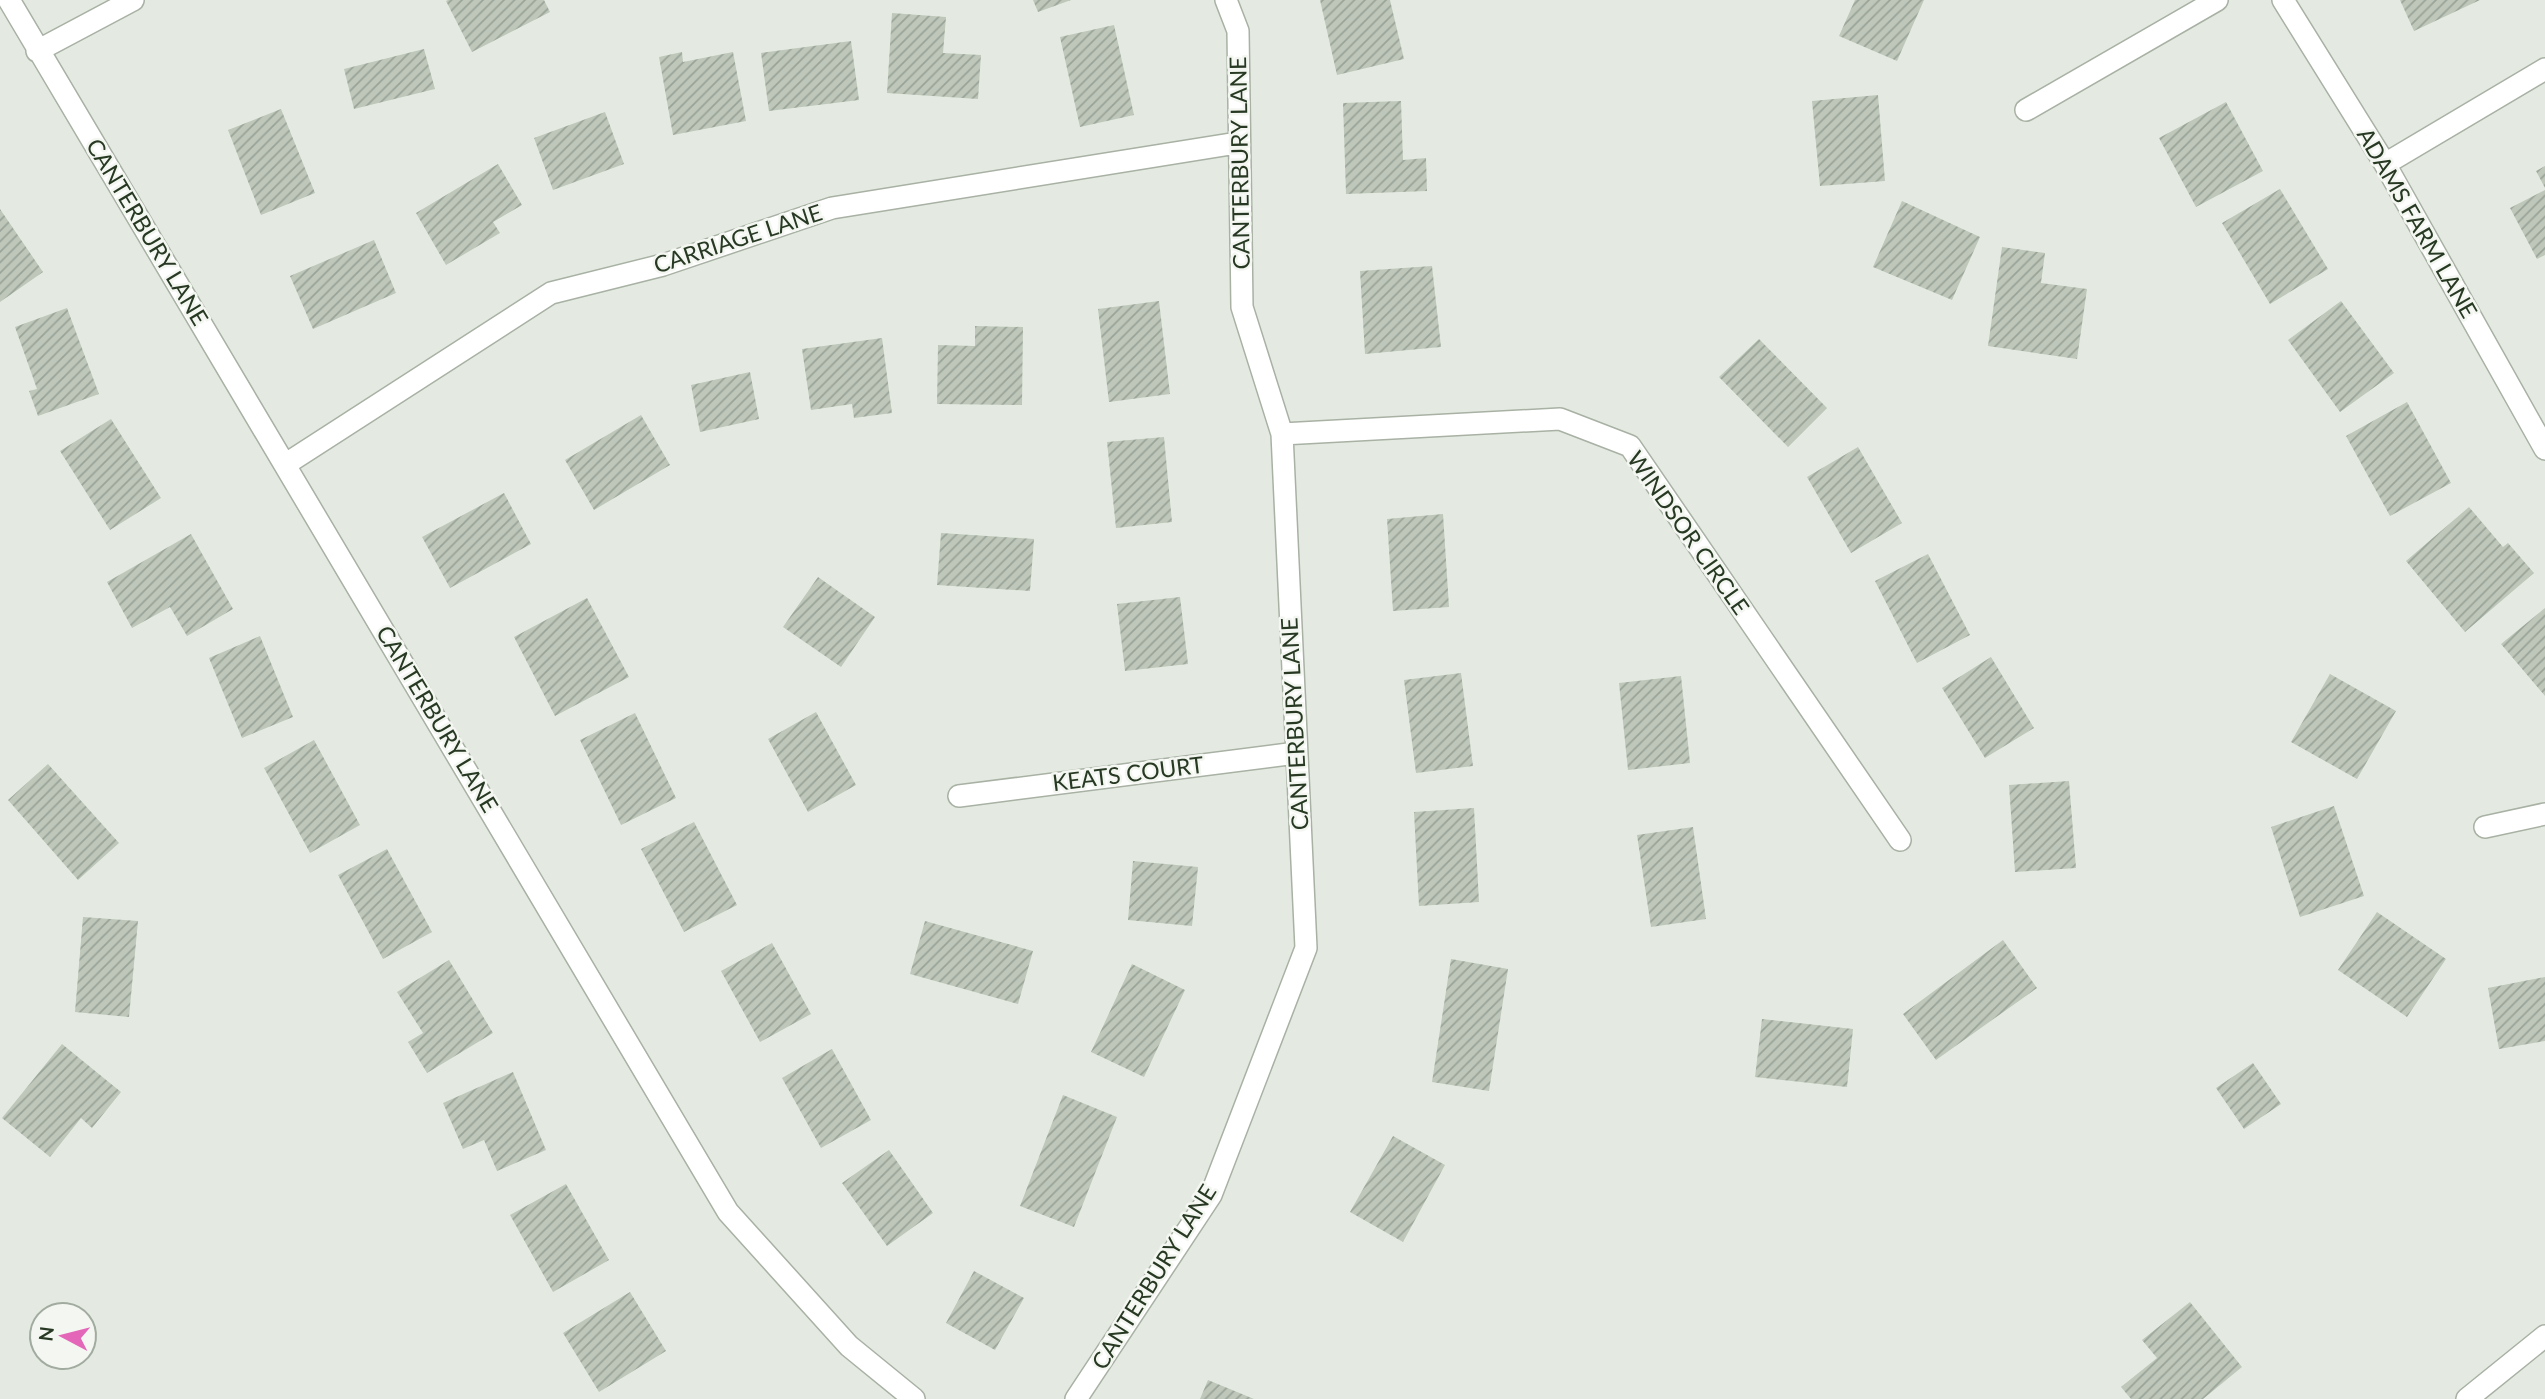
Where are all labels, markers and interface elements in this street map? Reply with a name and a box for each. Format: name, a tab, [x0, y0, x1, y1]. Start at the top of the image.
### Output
street label: CANTERBURY LANE	[1223, 56, 1255, 270]
street label: ADAMS FARM LANE	[2352, 122, 2484, 323]
street label: CANTERBURY LANE	[81, 133, 215, 330]
street label: CARRIAGE LANE	[650, 198, 825, 278]
street label: WINDSOR CIRCLE	[1622, 445, 1756, 620]
street label: CANTERBURY LANE	[1274, 617, 1314, 831]
street label: CANTERBURY LANE	[371, 620, 505, 817]
street label: KEATS COURT	[1051, 750, 1206, 796]
street label: CANTERBURY LANE	[1085, 1179, 1221, 1374]
north arrow	[28, 1301, 98, 1371]
text: N	[33, 1325, 58, 1343]

